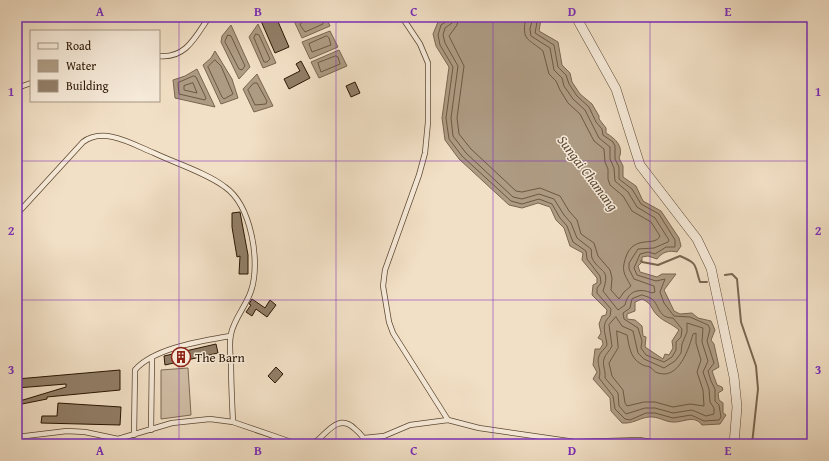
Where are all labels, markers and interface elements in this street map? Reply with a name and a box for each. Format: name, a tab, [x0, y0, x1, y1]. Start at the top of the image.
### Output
text: A	[96, 2, 105, 21]
text: B	[254, 2, 262, 21]
text: C	[410, 2, 418, 21]
text: D	[568, 2, 576, 21]
text: E	[725, 2, 732, 21]
legend	[30, 30, 160, 102]
text: Road	[66, 37, 92, 54]
text: Water	[66, 57, 96, 74]
text: Building	[66, 77, 109, 94]
text: 1	[8, 82, 14, 101]
text: 1	[815, 82, 821, 101]
water label: Sungai Chamang	[553, 131, 624, 216]
text: 2	[8, 221, 15, 240]
text: 2	[815, 221, 822, 240]
building icon: The Barn	[170, 346, 192, 368]
place label: The Barn	[195, 348, 245, 367]
text: 3	[8, 360, 14, 379]
text: 3	[815, 360, 821, 379]
text: A	[96, 441, 105, 460]
text: B	[254, 441, 262, 460]
text: C	[410, 441, 418, 460]
text: D	[568, 441, 576, 460]
text: E	[725, 441, 732, 460]

